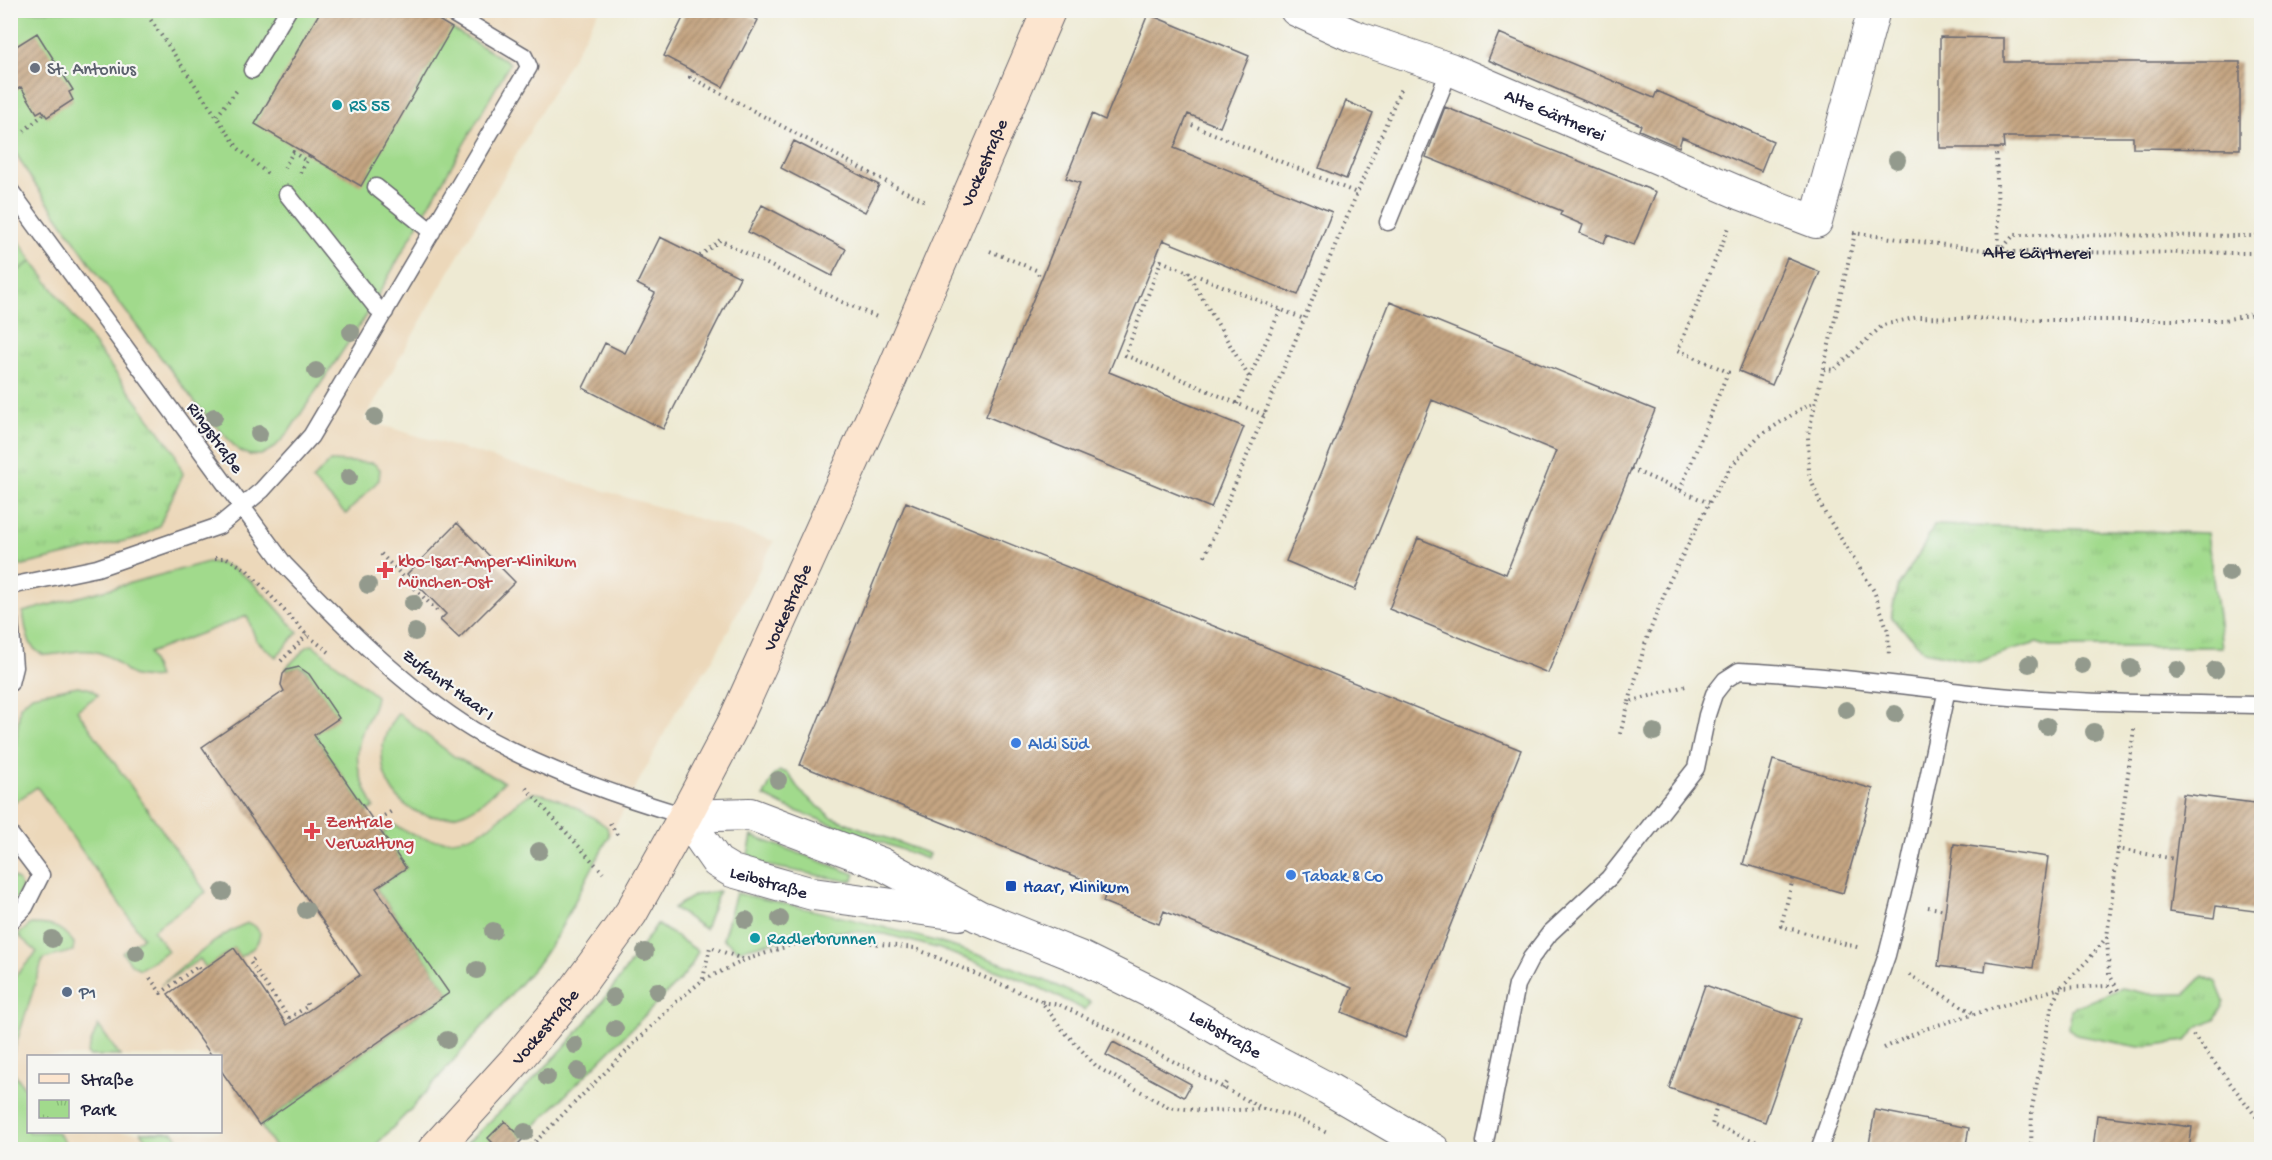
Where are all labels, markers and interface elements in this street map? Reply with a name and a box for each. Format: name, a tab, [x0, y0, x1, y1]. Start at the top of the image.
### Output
place label: St. Antonius	[47, 60, 137, 81]
marker: St. Antonius	[28, 61, 42, 75]
street label: Alte Gärtnerei	[1501, 86, 1609, 147]
place label: RS 55	[349, 97, 390, 118]
marker: RS 55	[330, 98, 344, 112]
street label: Vockestraße	[957, 116, 1014, 212]
street label: Alte Gärtnerei	[1982, 242, 2092, 265]
street label: Ringstraße	[181, 399, 247, 479]
place label: kbo-Isar-Amper-Klinikum München-Ost	[398, 552, 577, 594]
marker: kbo-Isar-Amper-Klinikum München-Ost	[376, 561, 394, 579]
street label: Vockestraße	[760, 561, 818, 656]
street label: Zufahrt Haar I	[397, 646, 498, 726]
place label: Aldi Süd	[1028, 735, 1090, 756]
marker: Aldi Süd	[1009, 736, 1023, 750]
place label: Zentrale Verwaltung	[325, 813, 414, 855]
marker: Zentrale Verwaltung	[303, 822, 321, 840]
street label: Leibstraße	[727, 863, 810, 905]
place label: Tabak & Co	[1302, 867, 1383, 888]
marker: Tabak & Co	[1284, 868, 1298, 882]
place label: Haar, Klinikum	[1023, 878, 1129, 899]
marker: Haar, Klinikum	[1004, 879, 1018, 893]
place label: Radlerbrunnen	[767, 930, 876, 951]
marker: Radlerbrunnen	[748, 931, 762, 945]
place label: P1	[78, 984, 96, 1005]
marker: P1	[60, 985, 74, 999]
street label: Vockestraße	[508, 985, 585, 1071]
street label: Leibstraße	[1185, 1007, 1265, 1065]
legend	[27, 1055, 222, 1133]
text: Straße	[81, 1071, 134, 1092]
text: Park	[80, 1101, 117, 1122]

